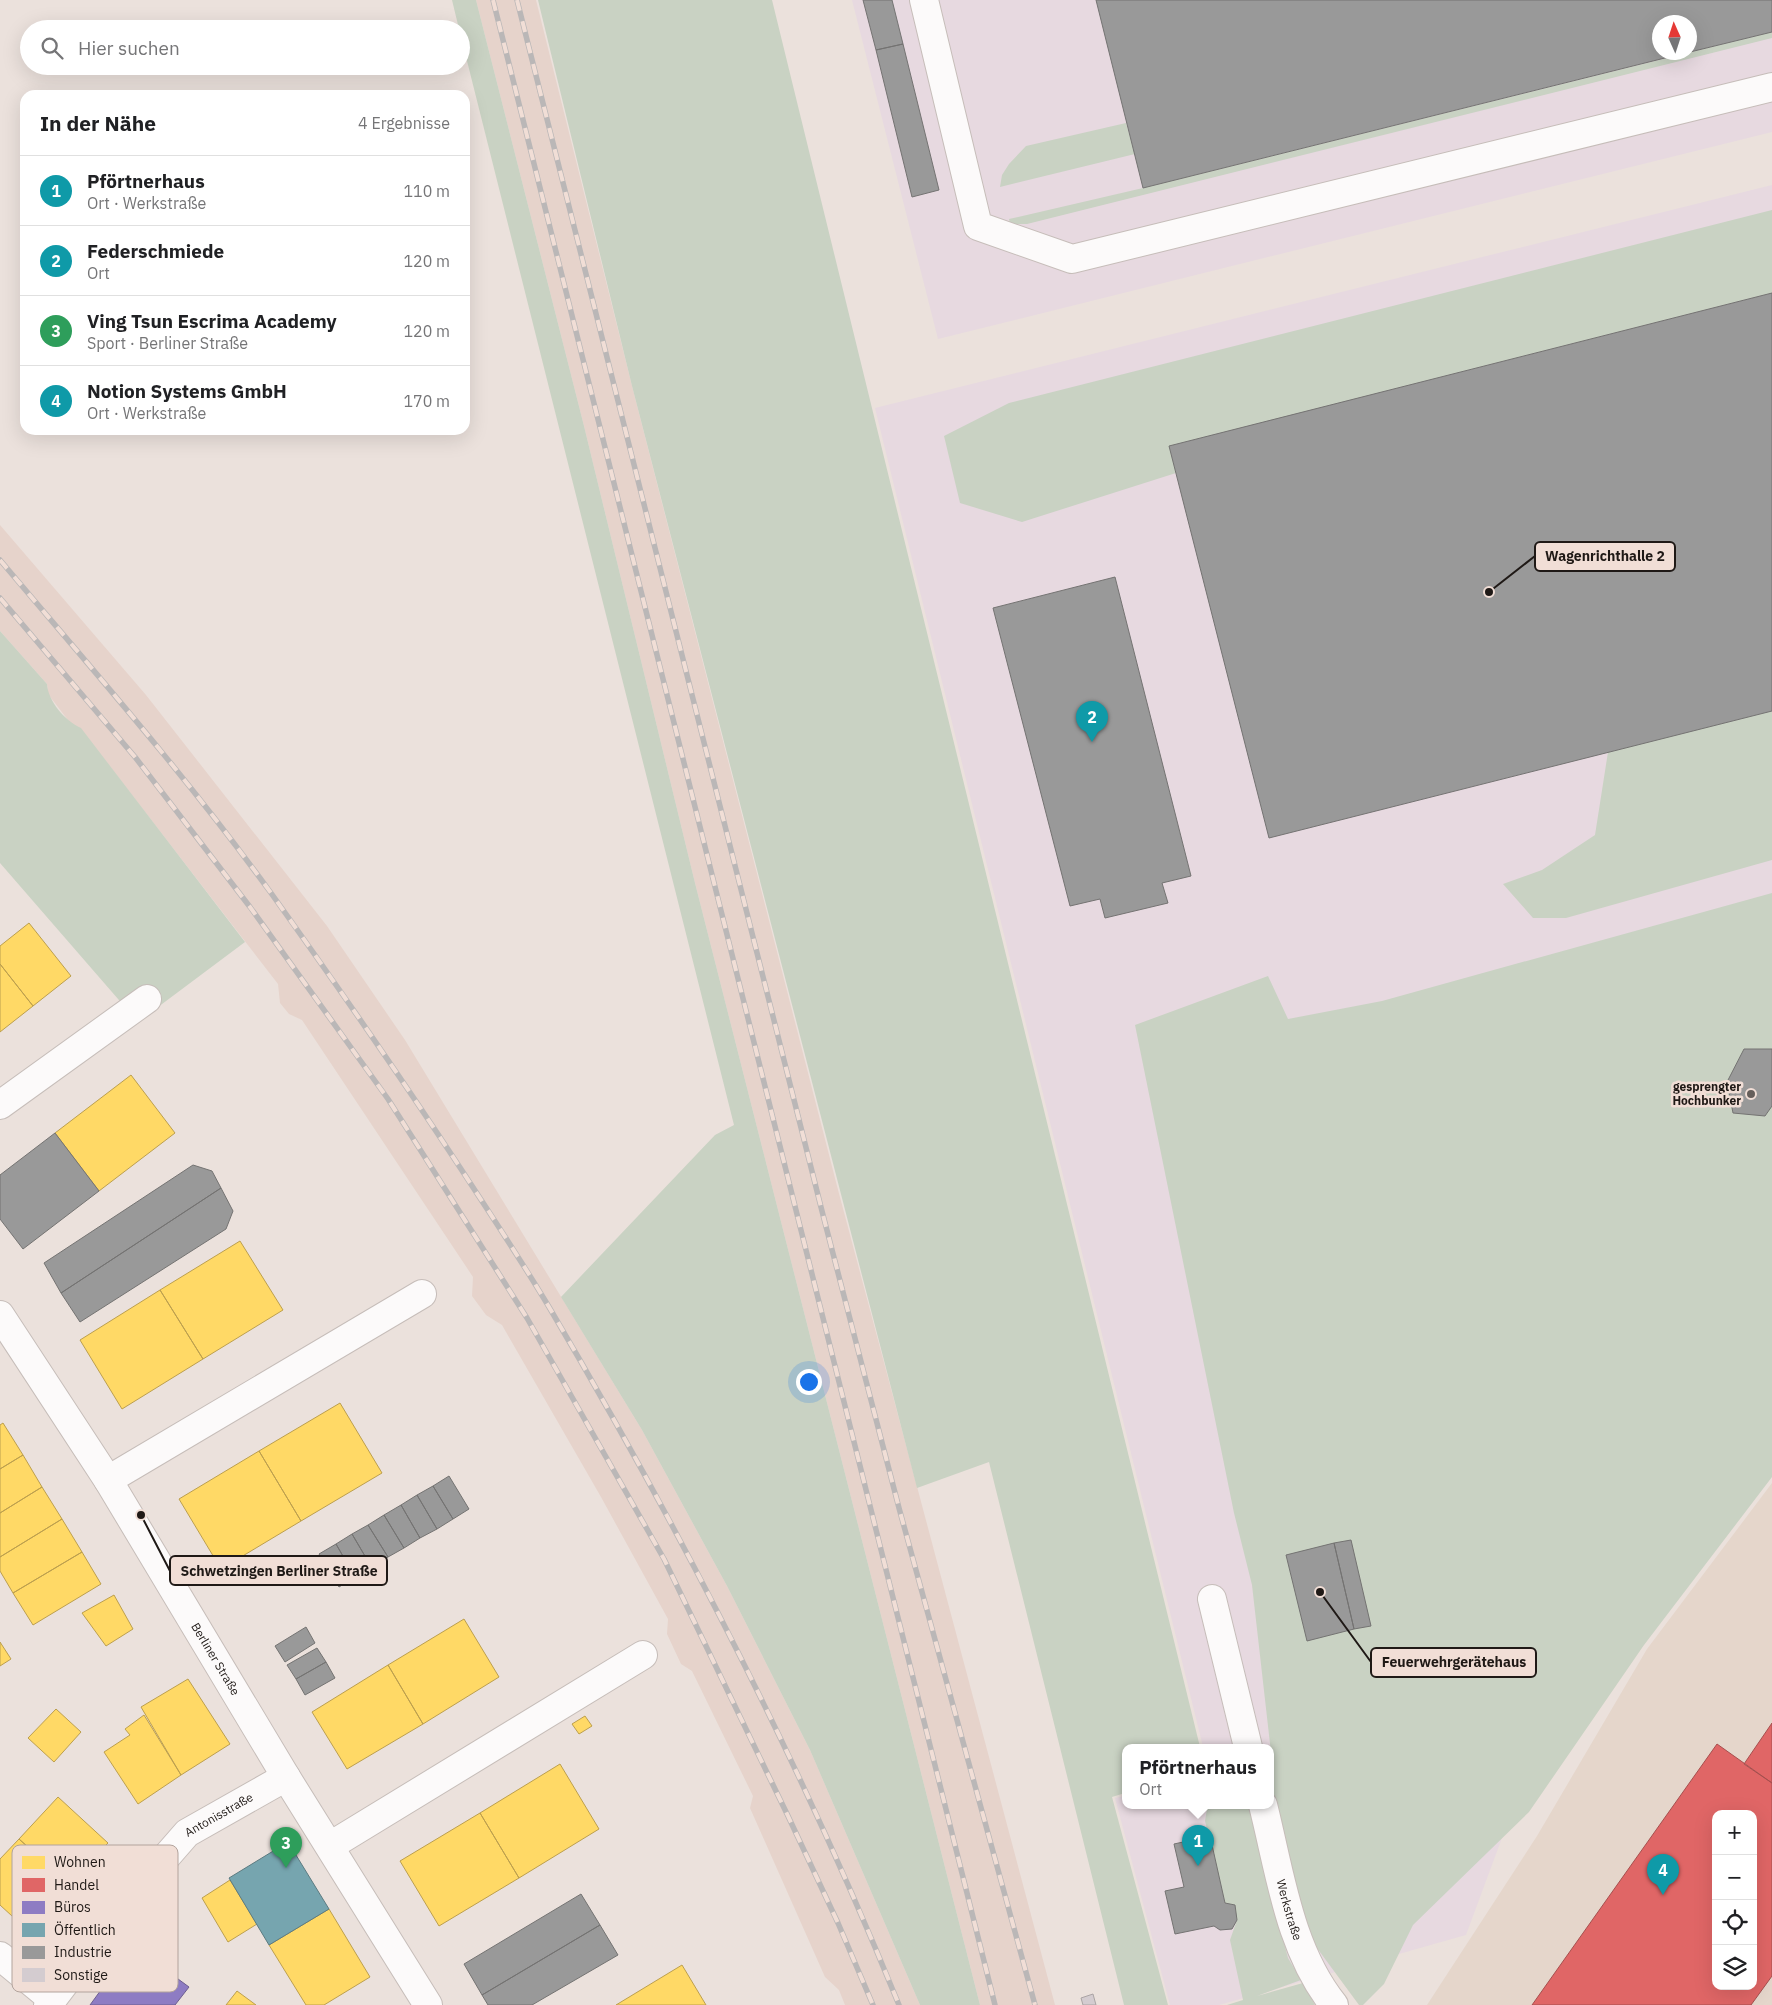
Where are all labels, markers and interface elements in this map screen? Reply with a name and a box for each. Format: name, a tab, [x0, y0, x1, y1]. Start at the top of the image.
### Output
north arrow	[1652, 15, 1697, 60]
search box	[20, 20, 470, 75]
icon: search	[38, 34, 66, 62]
text: Hier suchen	[78, 36, 180, 60]
text: In der Nähe	[40, 109, 156, 137]
text: 4 Ergebnisse	[358, 113, 450, 133]
text: Pförtnerhaus	[87, 169, 205, 193]
text: 1	[51, 181, 61, 201]
text: 110 m	[403, 181, 450, 201]
text: Ort · Werkstraße	[87, 193, 206, 213]
text: Federschmiede	[87, 239, 224, 263]
text: 2	[51, 251, 61, 271]
text: 120 m	[403, 251, 450, 271]
text: Ort	[87, 263, 110, 283]
text: Ving Tsun Escrima Academy	[87, 309, 337, 333]
text: 3	[51, 321, 61, 341]
text: 120 m	[403, 321, 450, 341]
text: Sport · Berliner Straße	[87, 333, 248, 353]
text: Notion Systems GmbH	[87, 379, 287, 403]
text: 4	[51, 391, 61, 411]
text: 170 m	[403, 391, 450, 411]
text: Ort · Werkstraße	[87, 403, 206, 423]
callout: Wagenrichthalle 2	[1535, 542, 1675, 571]
text: Wagenrichthalle 2	[1545, 547, 1665, 565]
pin: 2	[1076, 701, 1108, 742]
place label: gesprengter Hochbunker	[1672, 1079, 1741, 1108]
marker: gesprengter Hochbunker	[1745, 1088, 1757, 1100]
your location	[796, 1369, 822, 1395]
callout: Schwetzingen Berliner Straße	[170, 1556, 387, 1585]
text: Schwetzingen Berliner Straße	[180, 1562, 378, 1580]
street label: Berliner Straße	[188, 1620, 244, 1698]
callout: Feuerwehrgerätehaus	[1371, 1648, 1536, 1677]
text: Feuerwehrgerätehaus	[1382, 1653, 1526, 1671]
popup	[1122, 1744, 1274, 1809]
text: Pförtnerhaus	[1139, 1755, 1257, 1779]
text: Ort	[1139, 1779, 1162, 1799]
street label: Antonisstraße	[182, 1789, 256, 1840]
map controls	[1712, 1810, 1757, 1990]
button: +	[1712, 1810, 1757, 1855]
pin: 1	[1182, 1825, 1214, 1866]
pin: 3	[270, 1827, 302, 1868]
legend	[12, 1845, 178, 1992]
text: Wohnen	[54, 1853, 106, 1871]
pin: 4	[1647, 1854, 1679, 1895]
button: −	[1712, 1855, 1757, 1900]
text: Handel	[54, 1876, 99, 1894]
street label: Werkstraße	[1273, 1878, 1306, 1943]
text: Büros	[54, 1898, 91, 1916]
button: locate	[1712, 1900, 1757, 1945]
text: Öffentlich	[54, 1921, 116, 1939]
text: Industrie	[54, 1943, 112, 1961]
button: layers	[1712, 1945, 1757, 1990]
text: Sonstige	[54, 1966, 108, 1984]

